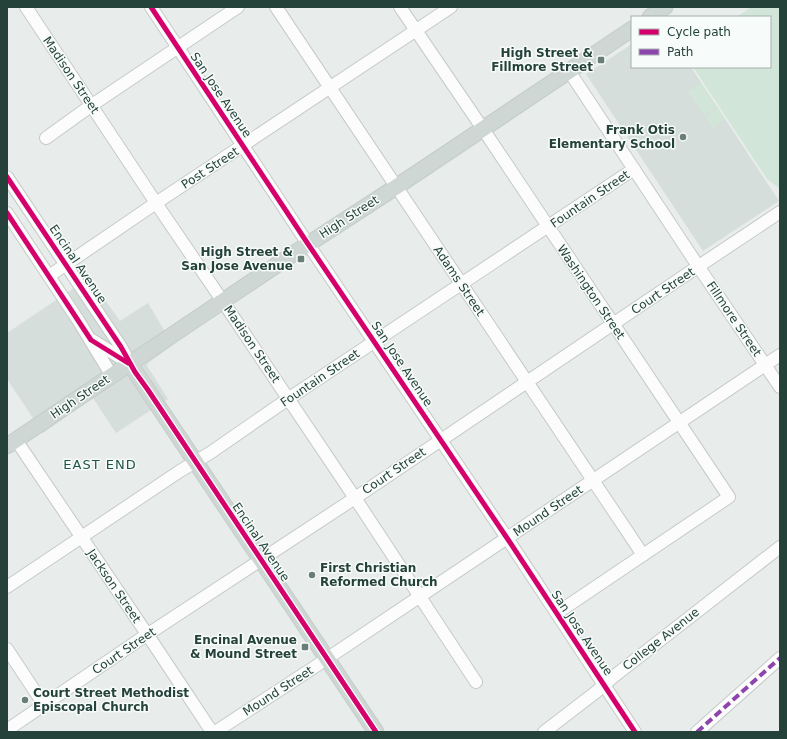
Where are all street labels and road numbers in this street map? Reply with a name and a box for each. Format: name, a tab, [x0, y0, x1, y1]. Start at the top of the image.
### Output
street label: Madison Street	[40, 34, 102, 117]
street label: San Jose Avenue	[187, 50, 255, 140]
street label: Post Street	[179, 144, 241, 192]
street label: Fountain Street	[548, 167, 632, 231]
street label: High Street	[317, 192, 382, 241]
street label: Encinal Avenue	[47, 222, 109, 306]
street label: Washington Street	[554, 242, 628, 342]
street label: Adams Street	[430, 243, 488, 319]
street label: Court Street	[629, 265, 698, 317]
street label: Fillmore Street	[704, 279, 764, 359]
street label: Madison Street	[221, 303, 283, 386]
street label: San Jose Avenue	[368, 319, 436, 409]
street label: Fountain Street	[278, 346, 362, 410]
street label: High Street	[48, 372, 112, 422]
street label: Court Street	[360, 445, 429, 497]
street label: Mound Street	[511, 482, 586, 539]
street label: Encinal Avenue	[230, 500, 292, 584]
street label: Jackson Street	[84, 546, 144, 626]
street label: San Jose Avenue	[548, 588, 616, 678]
street label: College Avenue	[620, 605, 702, 673]
street label: Court Street	[90, 625, 159, 677]
street label: Mound Street	[240, 663, 316, 719]

